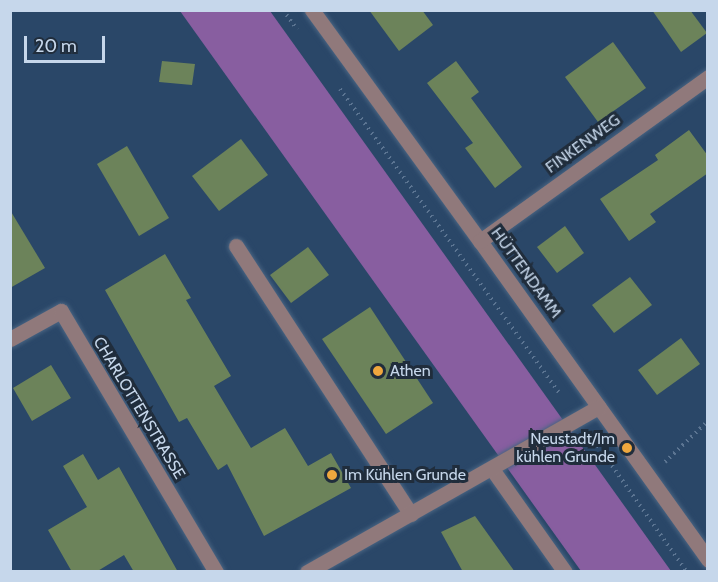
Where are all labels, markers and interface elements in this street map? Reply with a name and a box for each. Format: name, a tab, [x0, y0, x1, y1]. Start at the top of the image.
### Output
scale bar	[27, 24, 108, 62]
text: 20 m	[35, 35, 77, 57]
street label: FINKENWEG	[542, 111, 624, 177]
street label: HÜTTENDAMM	[487, 224, 565, 322]
street label: CHARLOTTENSTRASSE	[89, 333, 189, 483]
place label: Athen	[390, 361, 431, 381]
marker: Athen	[371, 364, 385, 378]
place label: Neustadt/Im kühlen Grunde	[516, 429, 615, 467]
marker: Neustadt/Im kühlen Grunde	[620, 441, 634, 455]
place label: Im Kühlen Grunde	[344, 465, 466, 485]
marker: Im Kühlen Grunde	[325, 468, 339, 482]

